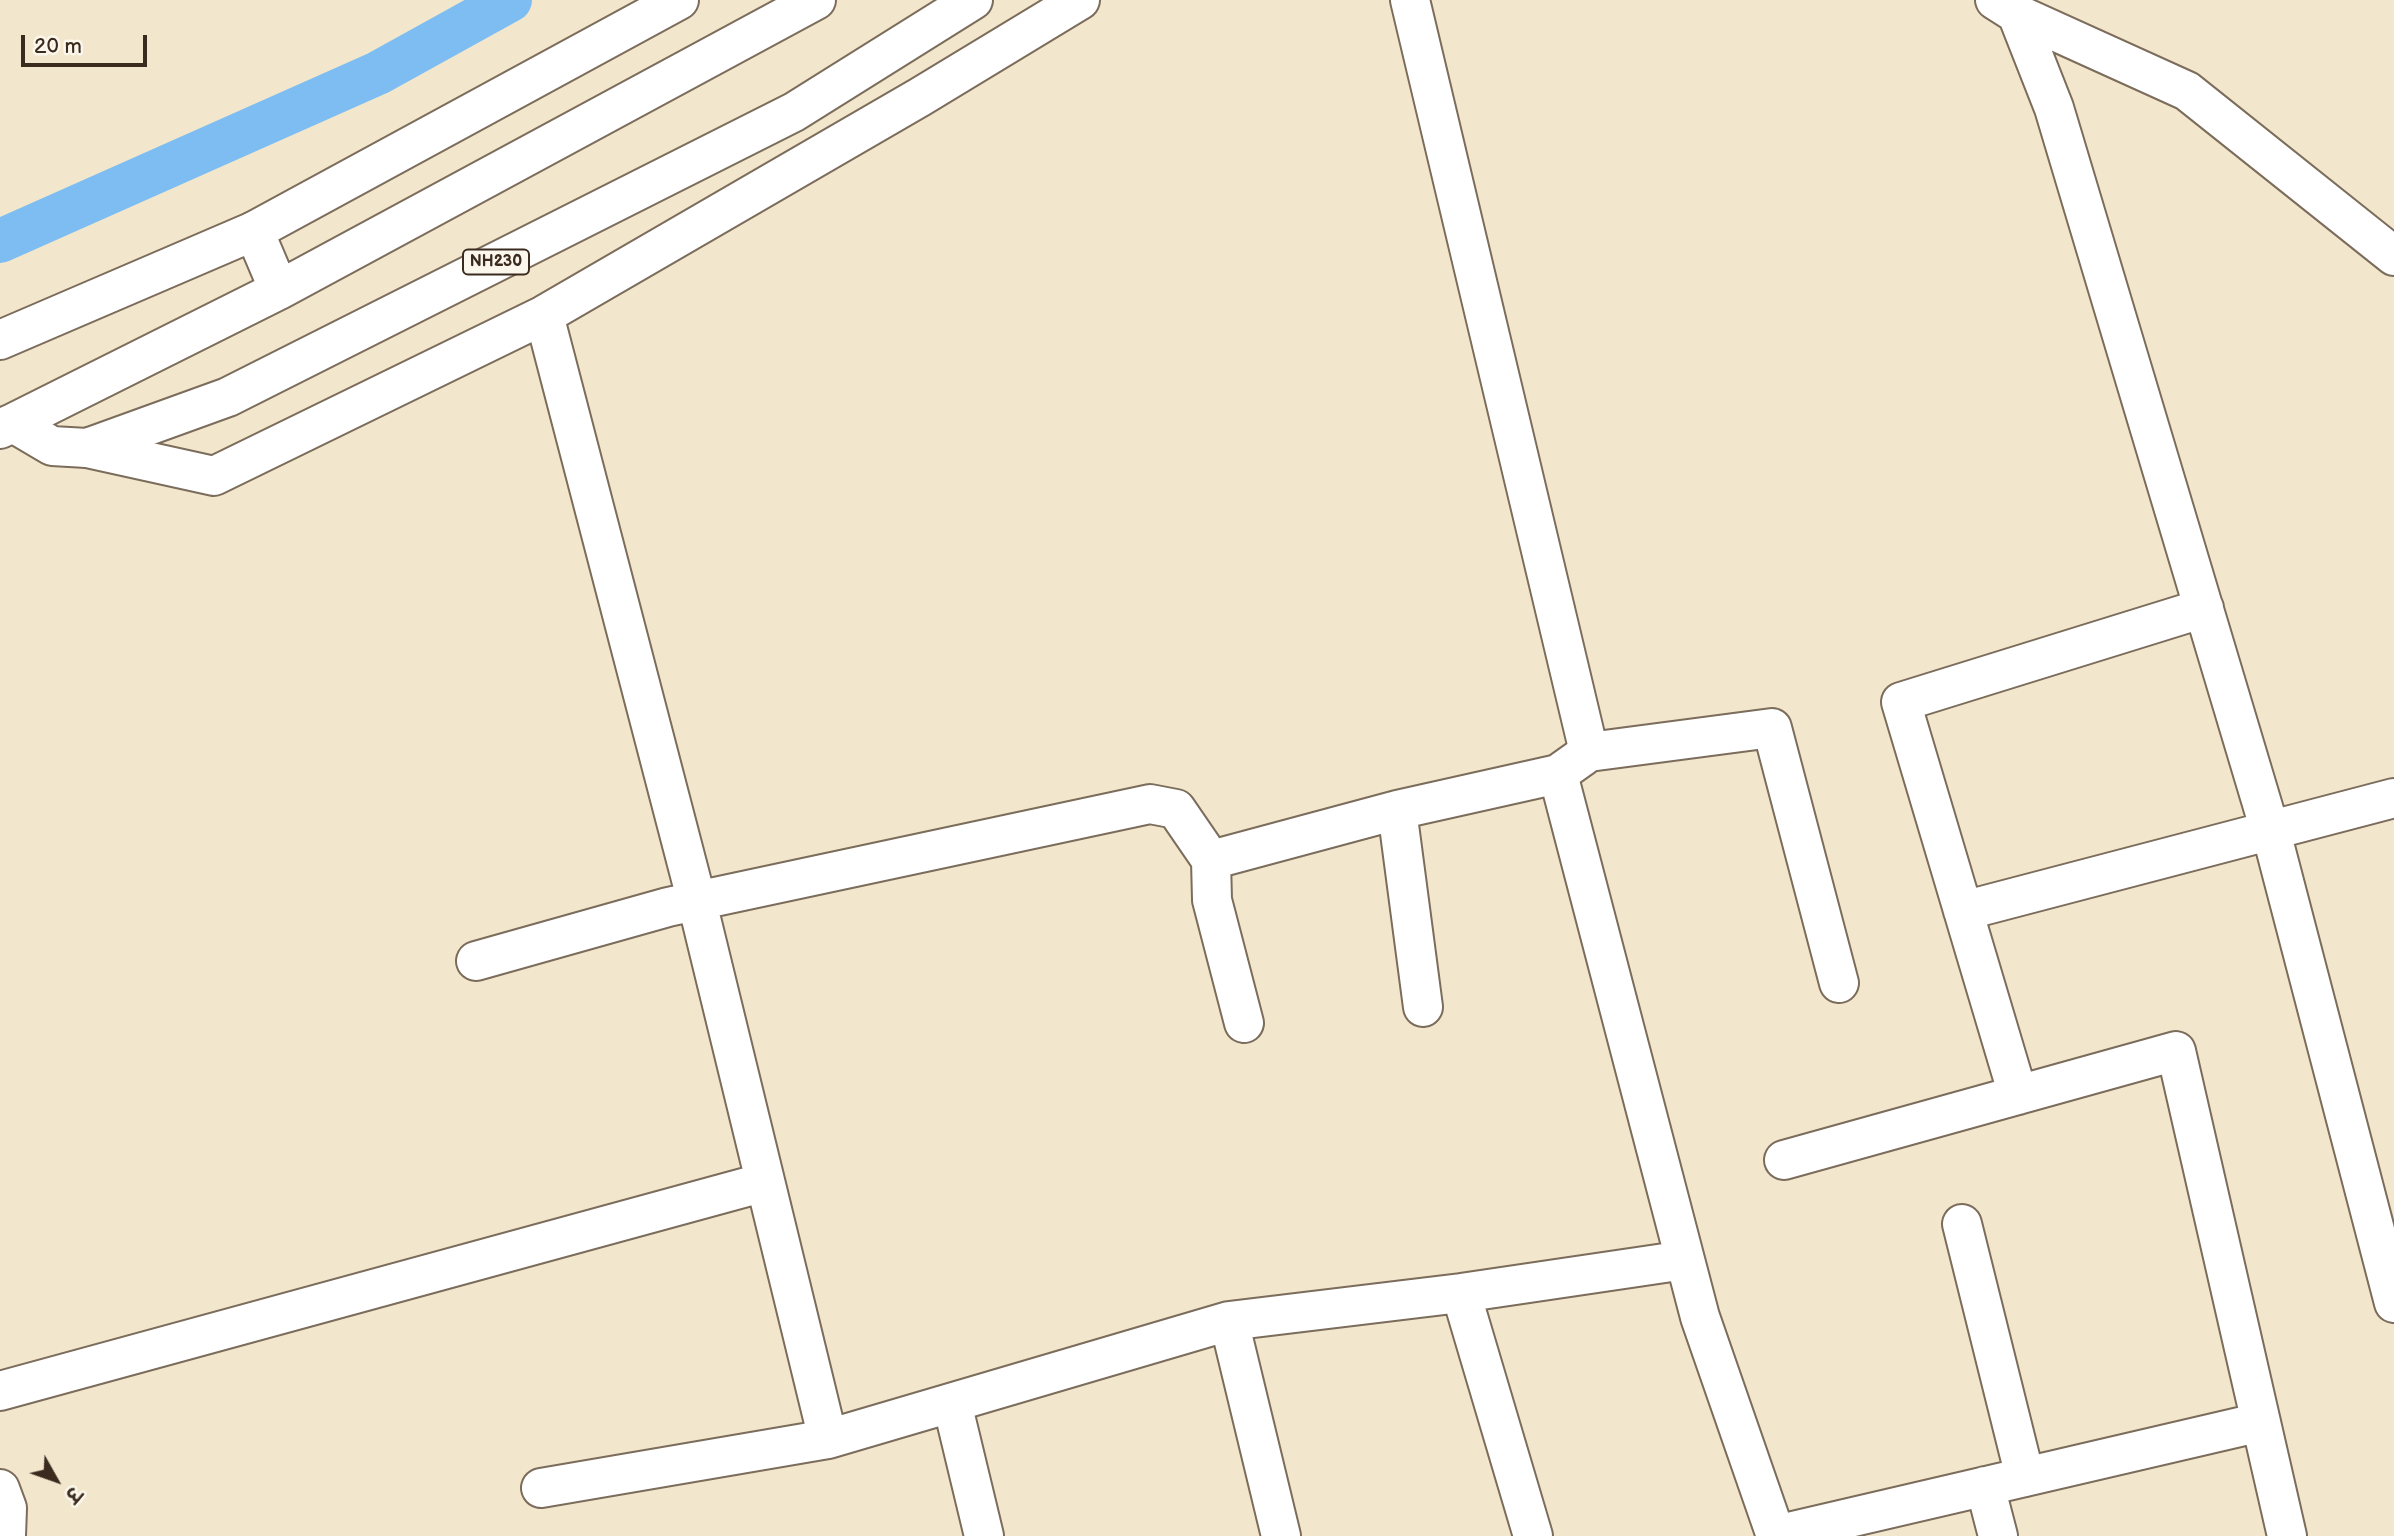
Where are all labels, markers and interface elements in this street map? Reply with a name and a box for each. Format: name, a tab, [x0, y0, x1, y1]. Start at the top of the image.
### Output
scale bar	[24, 21, 150, 65]
text: 20 m	[34, 34, 82, 59]
road number: NH230	[463, 250, 529, 274]
north arrow	[21, 1445, 91, 1515]
text: उ	[60, 1482, 85, 1506]

